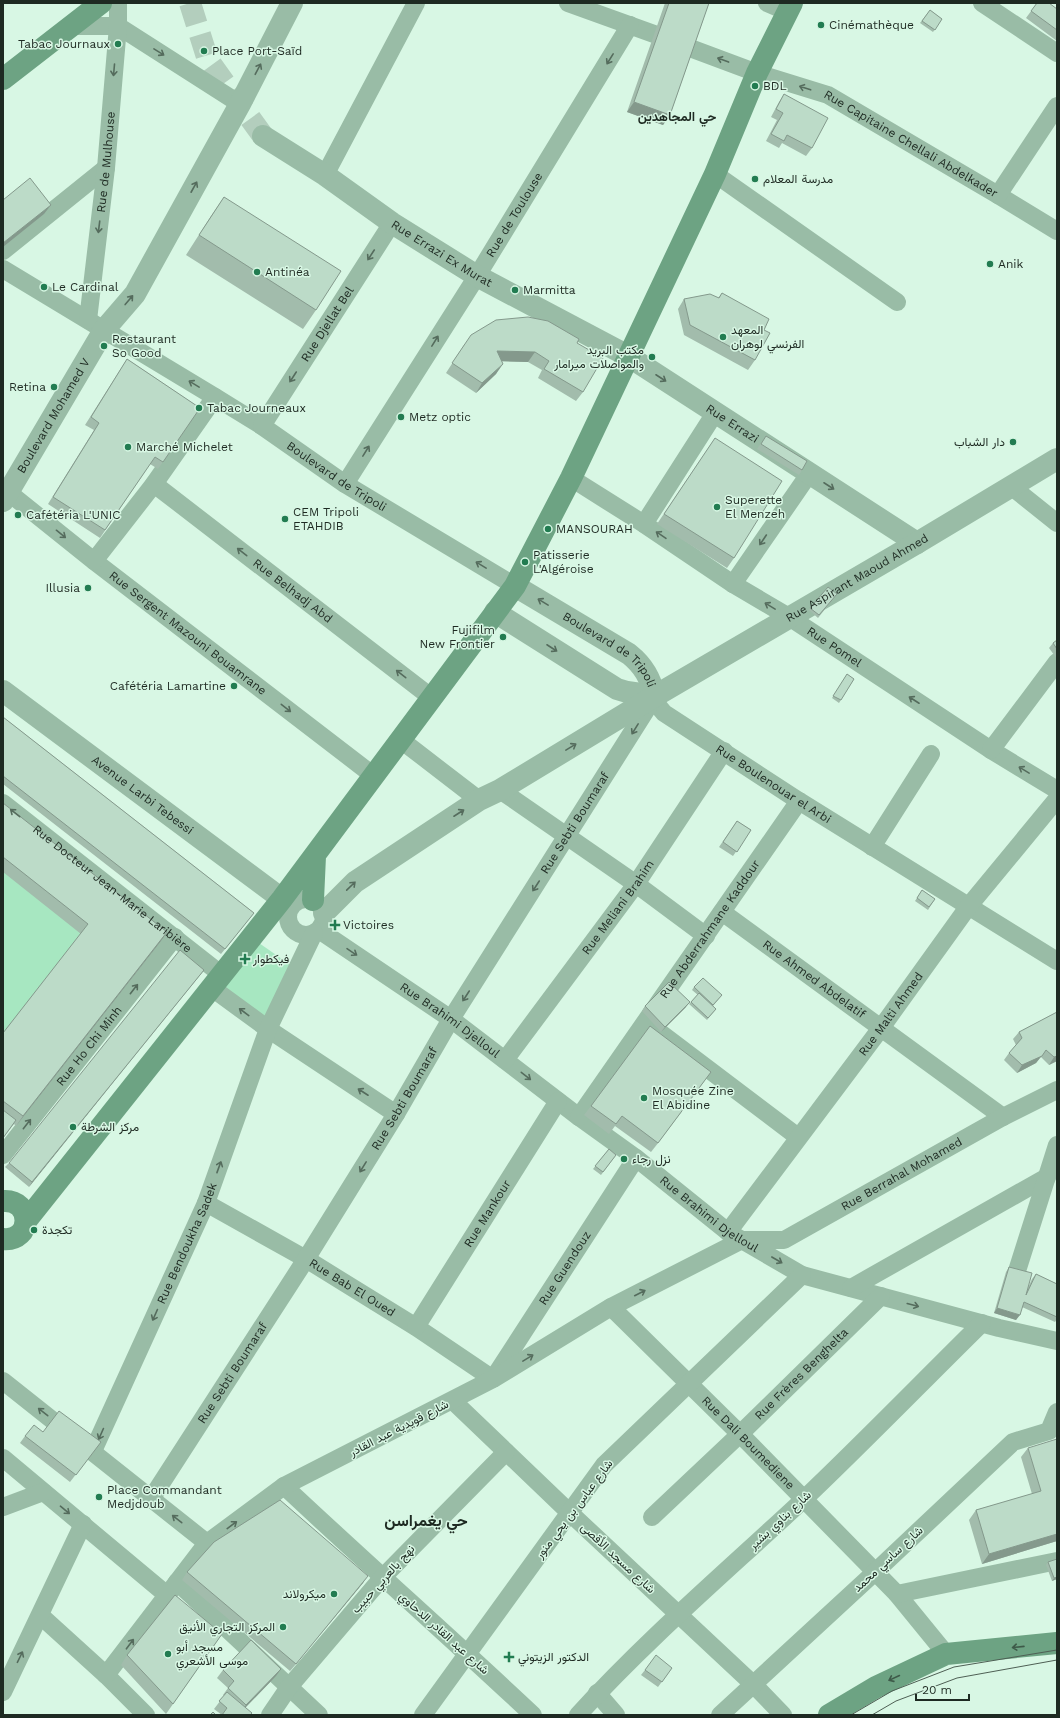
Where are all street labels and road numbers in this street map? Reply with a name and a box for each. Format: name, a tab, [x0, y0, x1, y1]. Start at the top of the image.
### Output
street label: Rue Capitaine Chellali Abdelkader	[821, 87, 1000, 200]
street label: Rue de Mulhouse	[94, 111, 118, 213]
street label: Rue de Toulouse	[483, 170, 545, 260]
street label: Rue Errazi Ex Murat	[389, 217, 495, 290]
street label: Rue Djellat Bel	[298, 284, 357, 364]
street label: Boulevard Mohamed V	[14, 356, 93, 476]
street label: Rue Errazi	[703, 401, 761, 446]
street label: Boulevard de Tripoli	[284, 439, 389, 514]
street label: Rue Aspirant Maoud Ahmed	[783, 531, 931, 625]
street label: Rue Belhadj Abd	[250, 556, 335, 626]
street label: Rue Sergent Mazouni Bouamrane	[106, 568, 269, 698]
street label: Boulevard de Tripoli	[560, 609, 659, 689]
street label: Rue Pomel	[804, 624, 865, 670]
street label: Rue Boulenouar el Arbi	[713, 742, 834, 826]
street label: Avenue Larbi Tebessi	[89, 753, 196, 837]
street label: Rue Sebti Boumaraf	[538, 769, 612, 876]
street label: Rue Docteur Jean-Marie Laribière	[30, 822, 195, 956]
street label: Rue Meliani Brahim	[579, 857, 657, 957]
street label: Rue Abderrahmane Kaddour	[657, 857, 763, 1001]
street label: Rue Ahmed Abdelatif	[760, 937, 868, 1022]
street label: Rue Malti Ahmed	[856, 970, 926, 1059]
street label: Rue Brahimi Djelloul	[397, 980, 503, 1061]
street label: Rue Ho Chi Minh	[53, 1003, 125, 1089]
street label: Rue Sebti Boumaraf	[368, 1044, 440, 1153]
street label: Rue Berrahal Mohamed	[839, 1134, 965, 1214]
street label: Rue Brahimi Djelloul	[657, 1173, 761, 1255]
street label: Rue Mankour	[461, 1177, 514, 1250]
street label: Rue Bendoukha Sadek	[154, 1181, 220, 1306]
street label: Rue Guendouz	[536, 1228, 594, 1308]
street label: Rue Bab El Oued	[307, 1256, 398, 1319]
street label: Rue Sebti Boumaraf	[195, 1320, 270, 1426]
street label: Rue Frères Benghelta	[752, 1325, 851, 1423]
street label: Rue Dali Boumediene	[699, 1393, 797, 1492]
street label: شارع قويدية عبد القادر	[346, 1397, 452, 1461]
street label: شارع عباس بن يحي منور	[532, 1457, 618, 1564]
street label: شارع بناوي بشير	[745, 1488, 816, 1555]
street label: شارع مسجد الأقصى	[577, 1520, 658, 1598]
street label: شارع ساسي محمد	[850, 1523, 928, 1597]
street label: نهج بالعربي حبيب	[349, 1542, 420, 1618]
street label: شارع عبد القادر الدحاوي	[394, 1589, 492, 1679]

